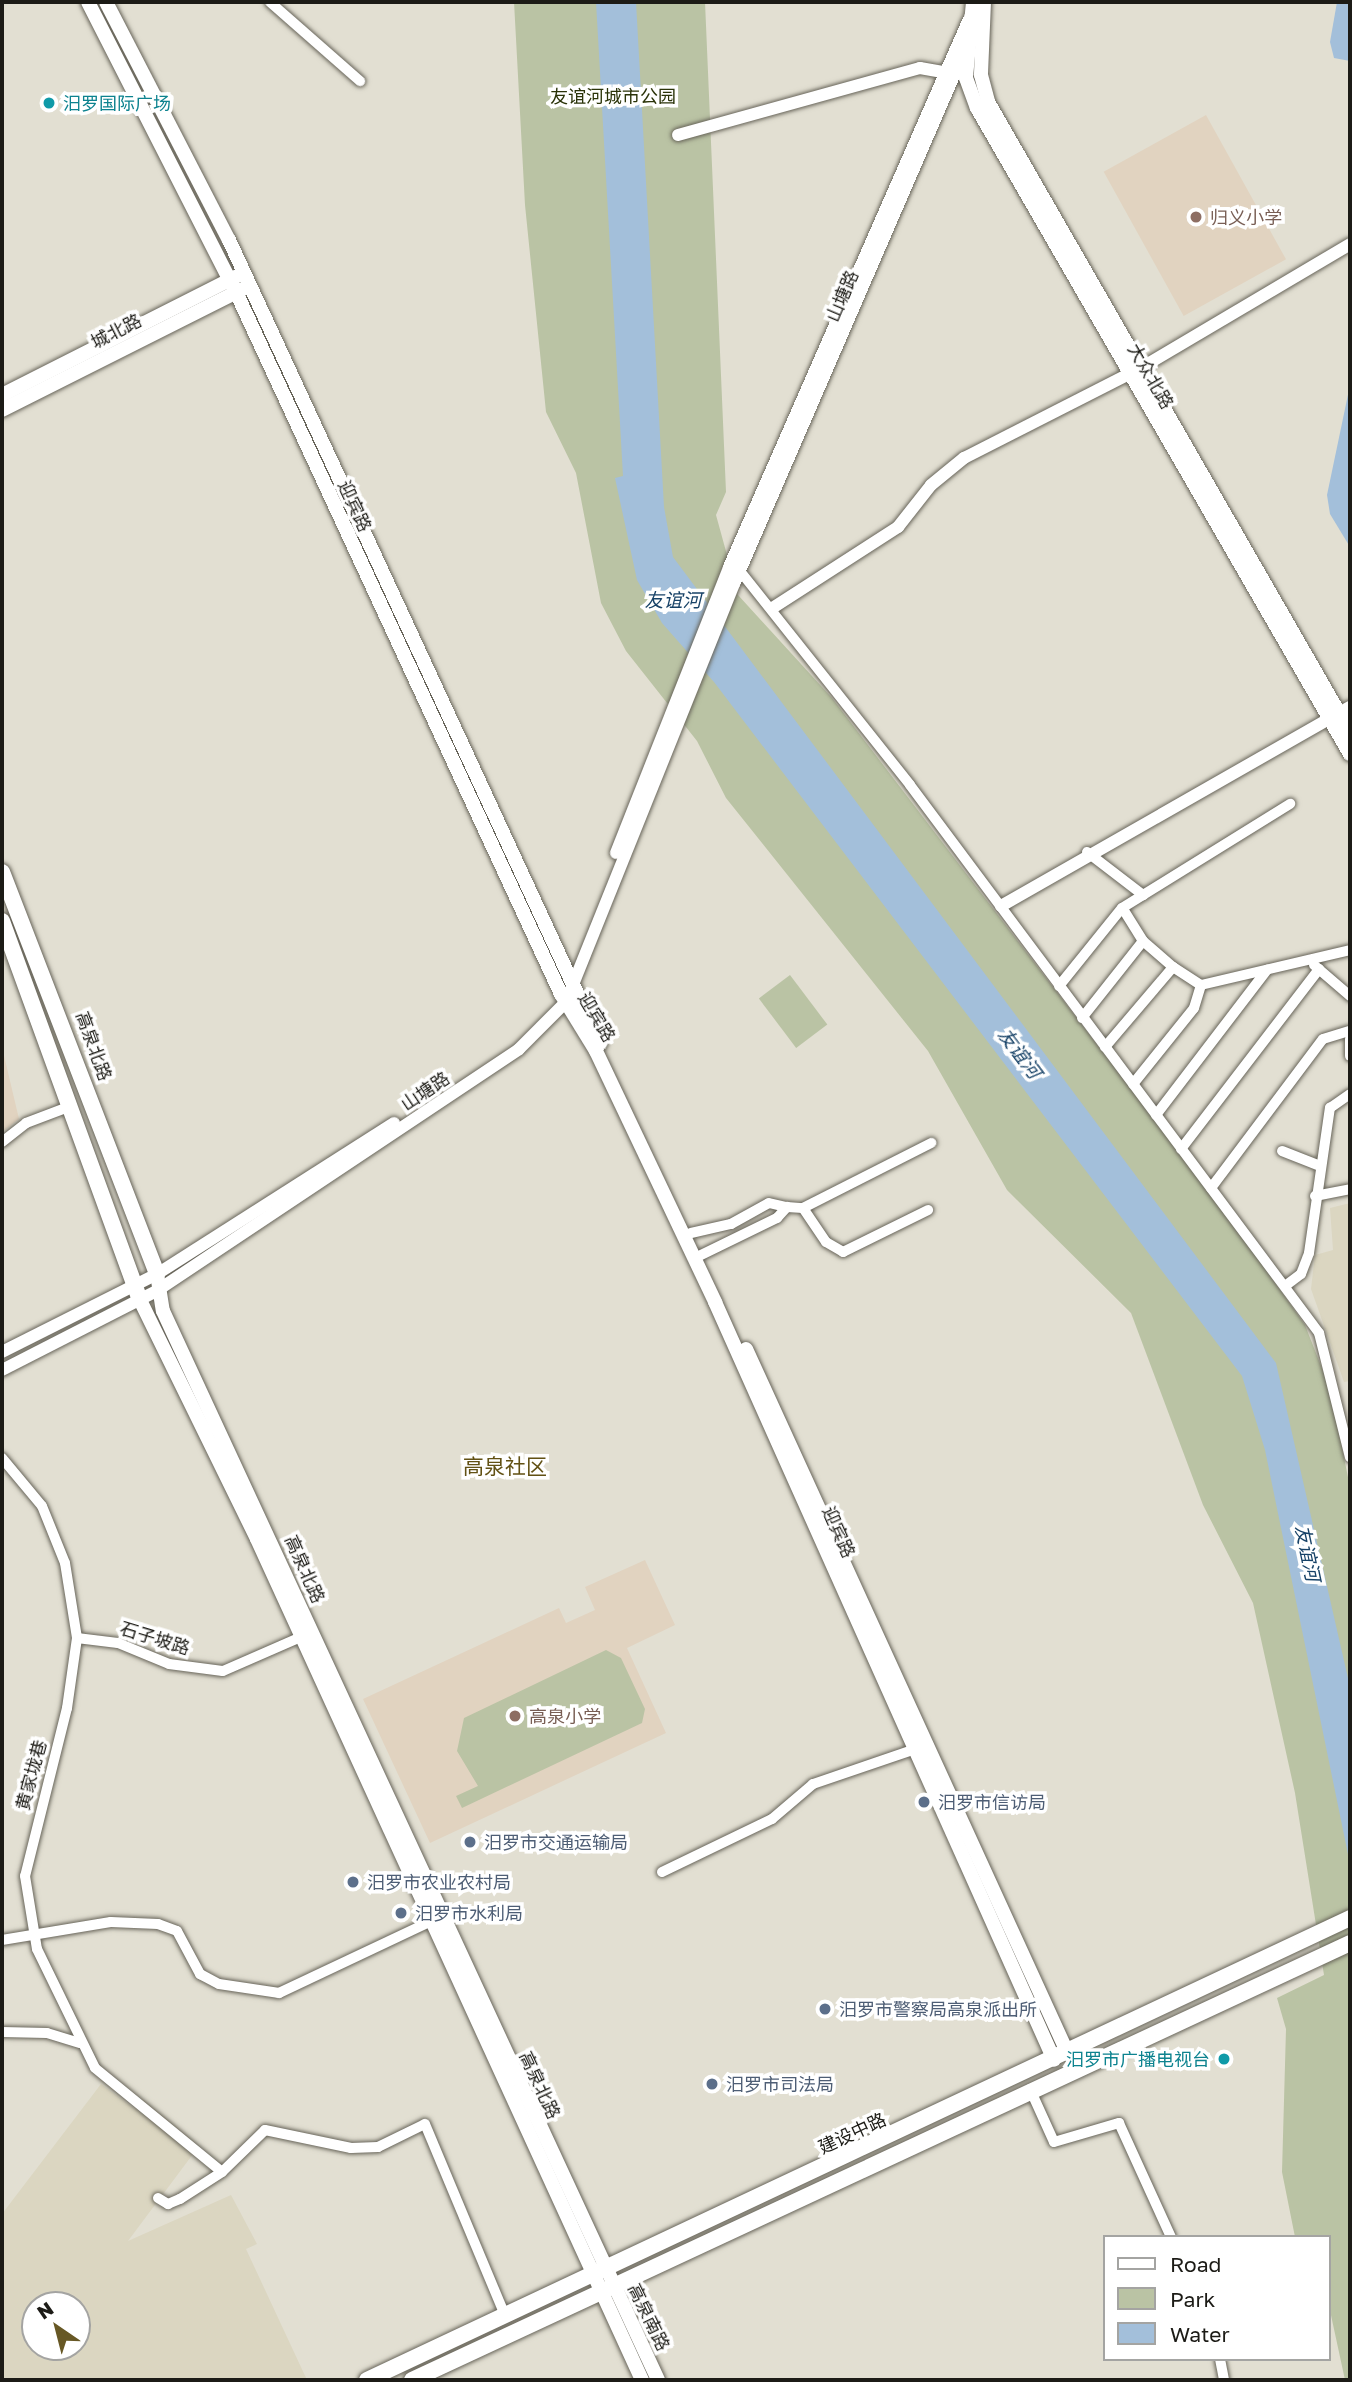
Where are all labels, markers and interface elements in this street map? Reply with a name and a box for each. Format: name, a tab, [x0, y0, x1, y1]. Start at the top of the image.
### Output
park label: 友谊河城市公园	[550, 85, 676, 107]
place label: 汨罗国际广场	[63, 92, 171, 114]
marker: 汨罗国际广场	[41, 95, 57, 111]
place label: 归义小学	[1210, 206, 1282, 228]
marker: 归义小学	[1188, 209, 1204, 225]
street label: 山塘路	[822, 267, 862, 325]
street label: 城北路	[87, 309, 145, 353]
street label: 大众北路	[1124, 339, 1178, 413]
street label: 迎宾路	[334, 477, 376, 535]
water label: 友谊河	[645, 589, 701, 611]
street label: 迎宾路	[574, 988, 620, 1046]
street label: 高泉北路	[72, 1008, 116, 1084]
water label: 友谊河	[994, 1023, 1046, 1083]
street label: 山塘路	[397, 1067, 453, 1115]
district label: 高泉社区	[463, 1453, 547, 1479]
street label: 迎宾路	[818, 1503, 860, 1561]
water label: 友谊河	[1291, 1523, 1325, 1583]
street label: 高泉北路	[280, 1532, 330, 1606]
street label: 石子坡路	[117, 1617, 193, 1659]
place label: 高泉小学	[529, 1705, 601, 1727]
marker: 高泉小学	[507, 1708, 523, 1724]
street label: 黄家垅巷	[11, 1737, 51, 1813]
place label: 汨罗市信访局	[938, 1791, 1046, 1813]
marker: 汨罗市信访局	[916, 1794, 932, 1810]
place label: 汨罗市交通运输局	[484, 1831, 628, 1853]
marker: 汨罗市交通运输局	[462, 1834, 478, 1850]
place label: 汨罗市农业农村局	[367, 1871, 511, 1893]
marker: 汨罗市农业农村局	[345, 1874, 361, 1890]
place label: 汨罗市水利局	[415, 1902, 523, 1924]
marker: 汨罗市水利局	[393, 1905, 409, 1921]
place label: 汨罗市警察局高泉派出所	[839, 1998, 1037, 2020]
marker: 汨罗市警察局高泉派出所	[817, 2001, 833, 2017]
street label: 高泉北路	[515, 2048, 565, 2122]
place label: 汨罗市广播电视台	[1066, 2048, 1210, 2070]
marker: 汨罗市广播电视台	[1216, 2051, 1232, 2067]
place label: 汨罗市司法局	[726, 2073, 834, 2095]
marker: 汨罗市司法局	[704, 2076, 720, 2092]
street label: 建设中路	[815, 2108, 889, 2158]
legend	[1104, 2235, 1331, 2361]
text: Road	[1170, 2251, 1221, 2277]
street label: 高泉南路	[624, 2280, 674, 2354]
text: Park	[1170, 2286, 1215, 2312]
north arrow	[21, 2291, 91, 2361]
text: N	[32, 2296, 57, 2324]
text: Water	[1170, 2321, 1230, 2347]

